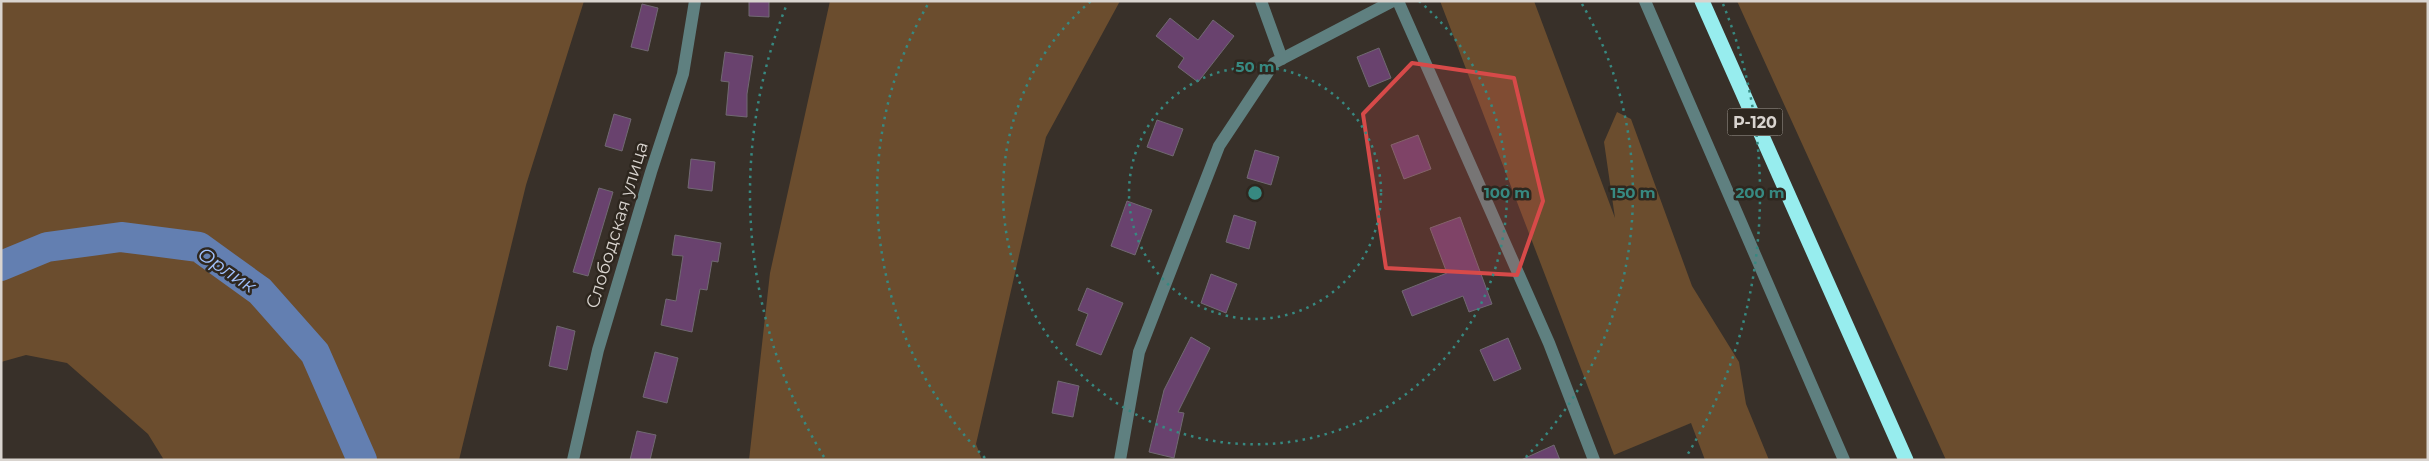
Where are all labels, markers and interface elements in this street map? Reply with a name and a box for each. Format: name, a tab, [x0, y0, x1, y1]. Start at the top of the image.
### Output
text: 50 m	[1235, 57, 1275, 76]
road number: Р-120	[1728, 108, 1782, 136]
street label: Слободская улица	[581, 139, 653, 311]
text: 100 m	[1484, 183, 1530, 202]
text: 150 m	[1611, 183, 1655, 202]
text: 200 m	[1735, 183, 1785, 202]
centre of rings	[1246, 184, 1264, 202]
water label: Орлик	[193, 242, 261, 298]

